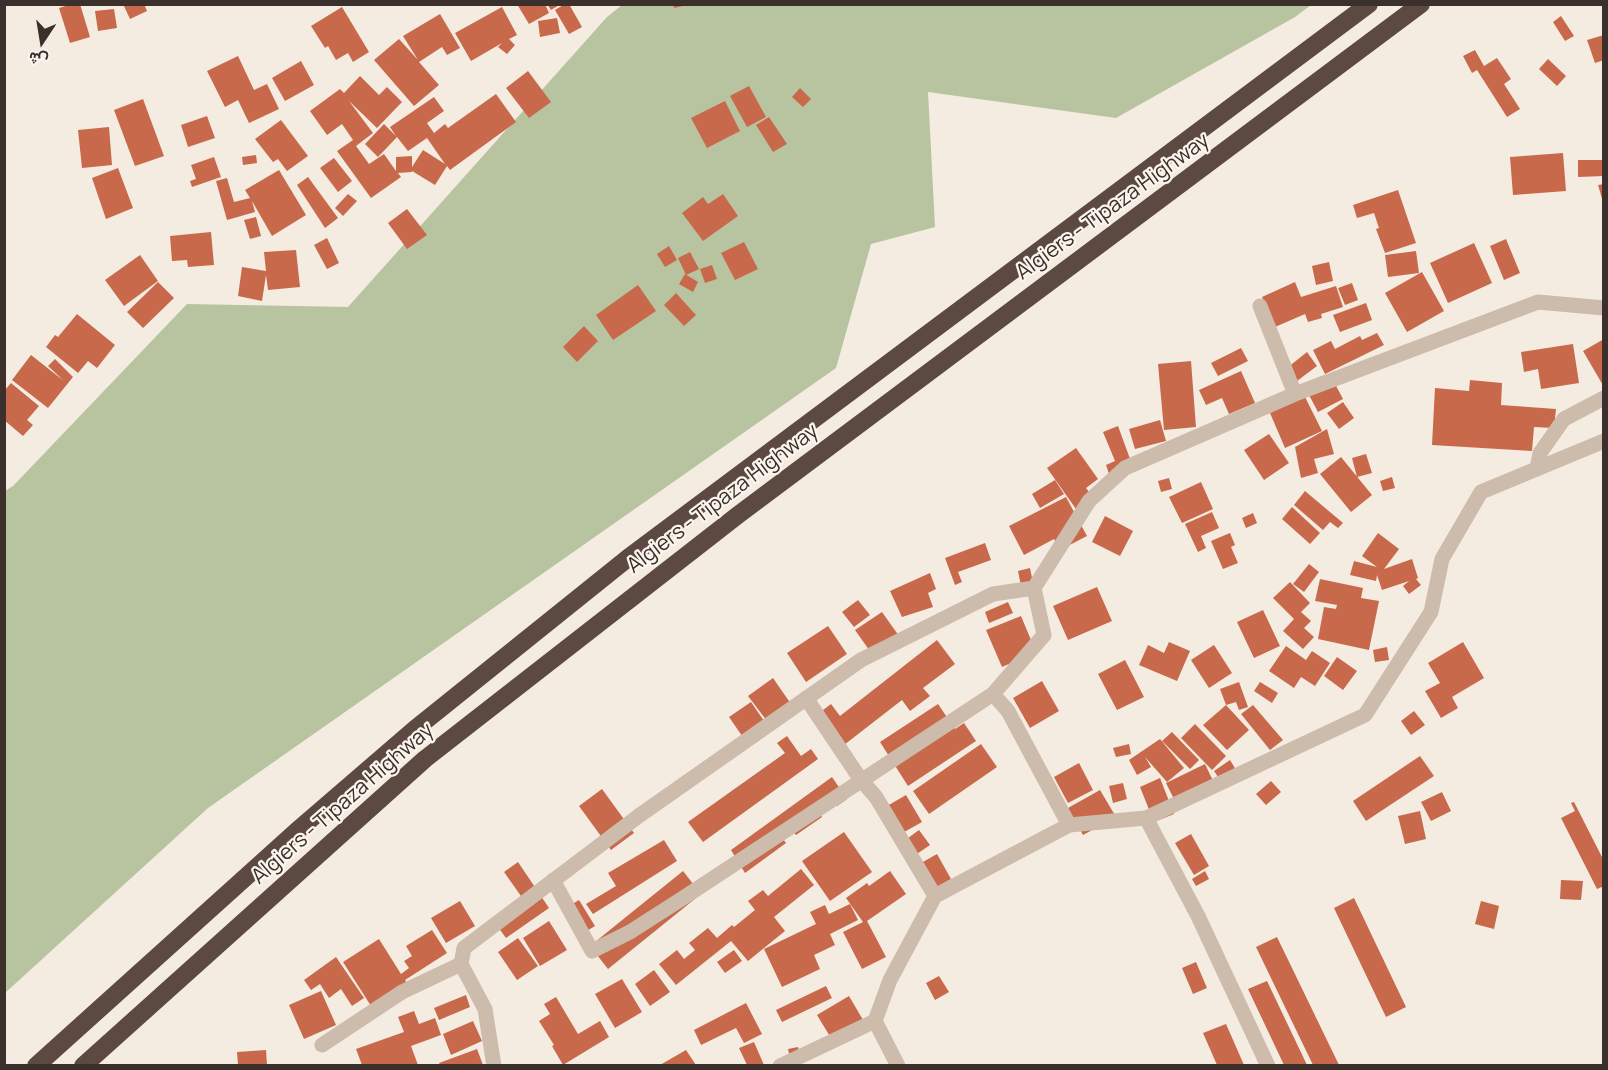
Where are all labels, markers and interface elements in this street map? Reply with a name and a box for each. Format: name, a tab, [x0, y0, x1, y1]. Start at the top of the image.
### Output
north arrow	[12, 12, 72, 72]
text: ش	[27, 47, 50, 72]
street label: Algiers - Tipaza Highway	[1011, 128, 1215, 286]
street label: Algiers - Tipaza Highway	[622, 419, 824, 579]
street label: Algiers - Tipaza Highway	[247, 718, 439, 890]

